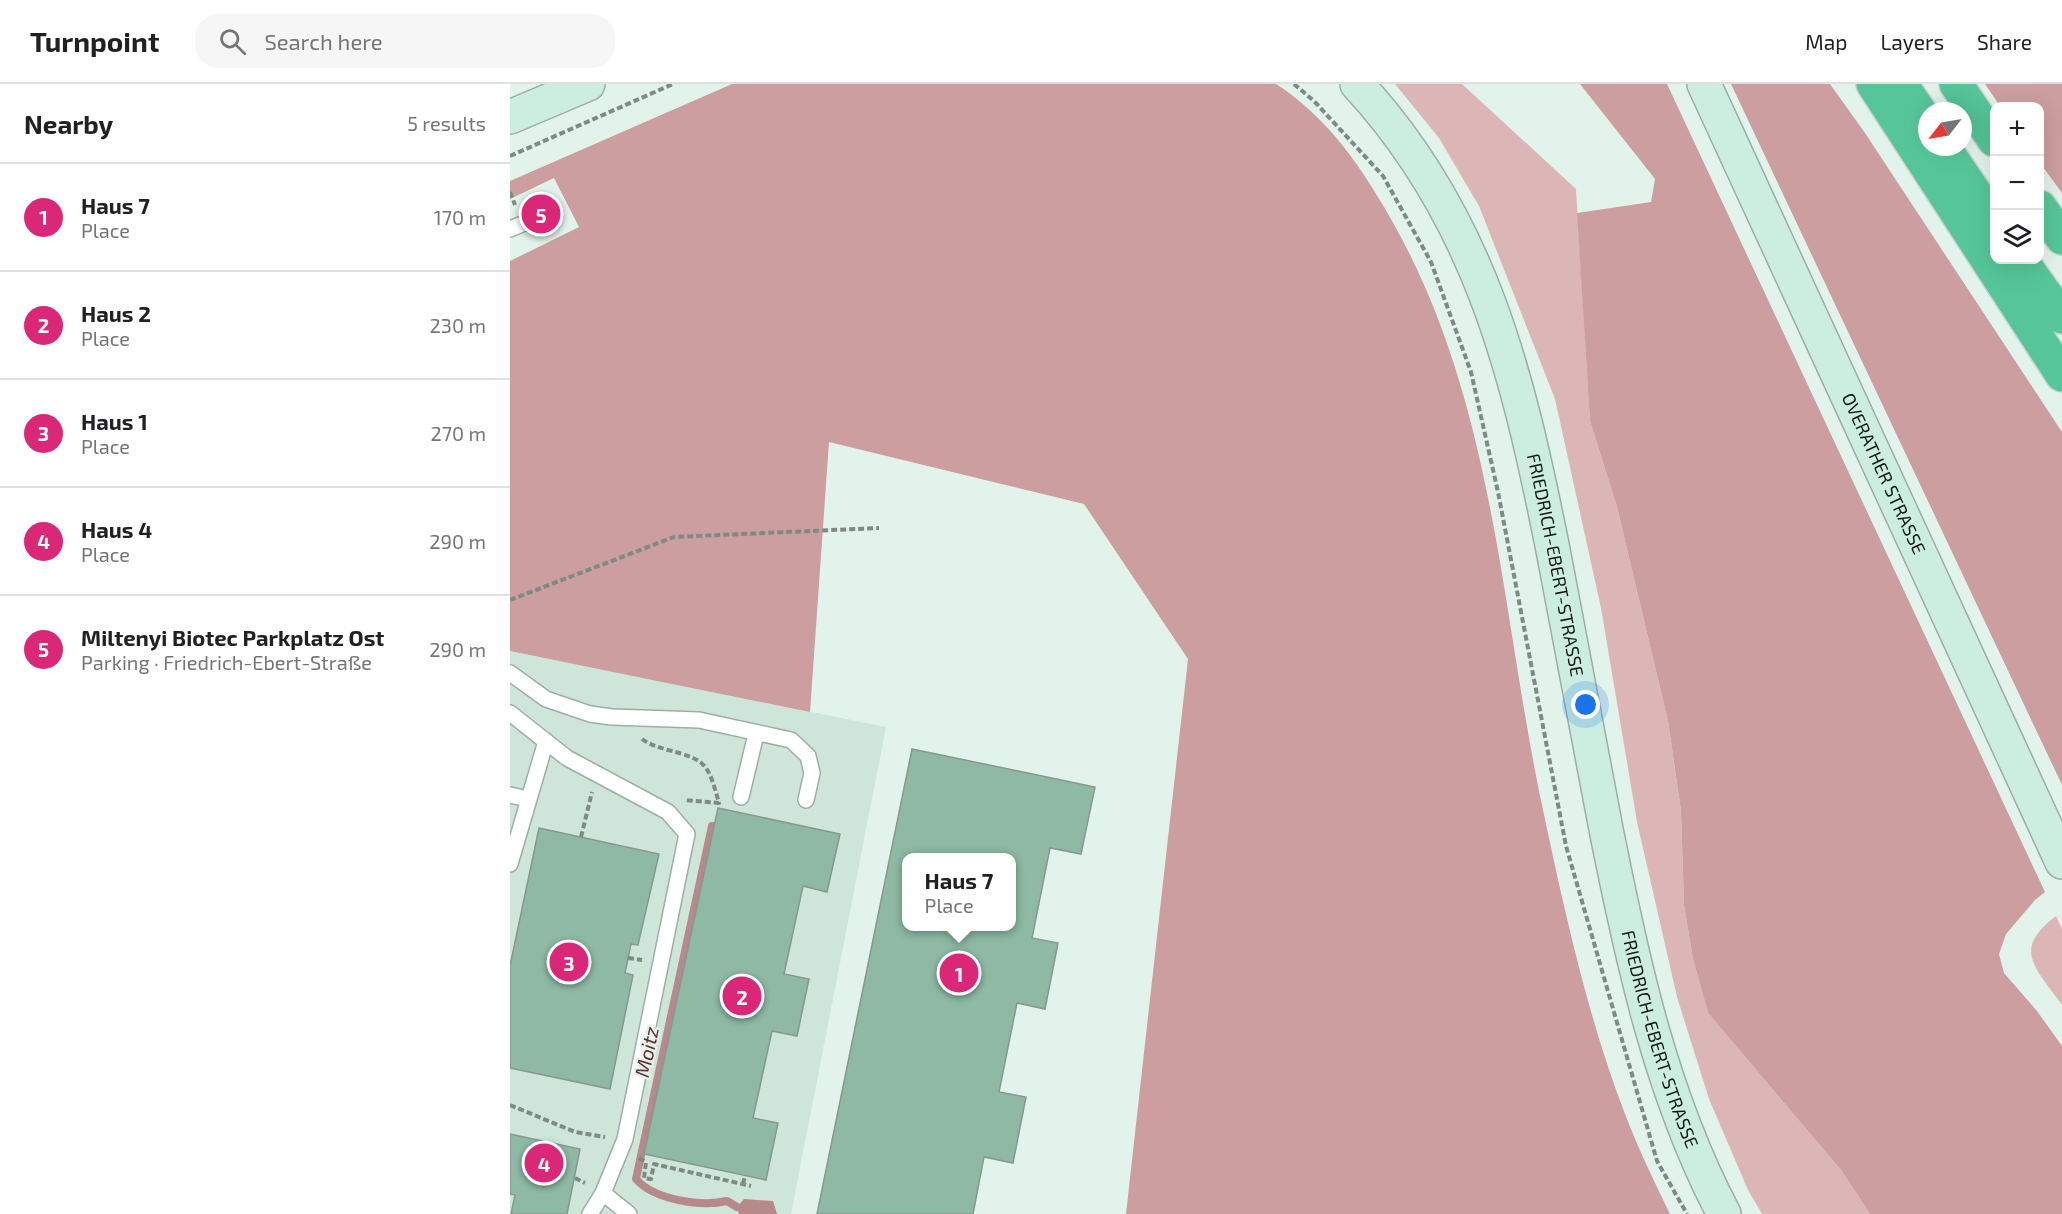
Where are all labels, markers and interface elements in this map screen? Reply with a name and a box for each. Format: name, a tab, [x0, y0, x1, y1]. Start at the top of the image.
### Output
search box	[195, 14, 615, 68]
text: Turnpoint	[30, 24, 159, 58]
icon: search	[216, 25, 249, 58]
text: Search here	[264, 28, 383, 54]
text: Map	[1805, 29, 1847, 54]
text: Layers	[1880, 29, 1944, 54]
text: Share	[1977, 29, 2032, 54]
north arrow	[1918, 102, 1972, 156]
map controls	[1990, 102, 2044, 264]
button: +	[1990, 102, 2044, 156]
text: Nearby	[24, 108, 113, 139]
text: 5 results	[407, 111, 486, 135]
button: −	[1990, 156, 2044, 210]
text: Haus 7	[81, 192, 150, 218]
pin: 5	[522, 192, 561, 236]
text: 1	[39, 205, 48, 229]
text: 170 m	[434, 205, 486, 229]
button: layers	[1990, 210, 2044, 264]
text: Place	[81, 218, 130, 242]
text: Haus 2	[81, 300, 151, 326]
text: 2	[38, 313, 49, 337]
text: 230 m	[430, 313, 486, 337]
text: Place	[81, 326, 130, 350]
street label: OVERATHER STRASSE	[1838, 389, 1931, 557]
text: Haus 1	[81, 408, 148, 434]
text: 3	[38, 421, 49, 445]
text: 270 m	[430, 421, 486, 445]
text: Place	[81, 434, 130, 458]
street label: FRIEDRICH-EBERT-STRASSE	[1523, 451, 1589, 678]
text: Haus 4	[81, 516, 152, 542]
text: 4	[37, 529, 50, 553]
text: 290 m	[429, 529, 486, 553]
text: Place	[81, 542, 130, 566]
text: Miltenyi Biotec Parkplatz Ost	[81, 624, 384, 650]
text: 5	[38, 637, 49, 661]
text: 290 m	[429, 637, 486, 661]
text: Parking · Friedrich-Ebert-Straße	[81, 650, 372, 674]
your location	[1571, 690, 1600, 719]
popup	[902, 853, 1016, 931]
text: Haus 7	[925, 867, 993, 893]
text: Place	[925, 893, 974, 917]
street label: FRIEDRICH-EBERT-STRASSE	[1617, 928, 1704, 1151]
pin: 3	[550, 940, 588, 984]
pin: 1	[940, 950, 978, 996]
pin: 2	[722, 974, 762, 1018]
water label: Moitz	[629, 1024, 663, 1079]
pin: 4	[525, 1140, 564, 1186]

